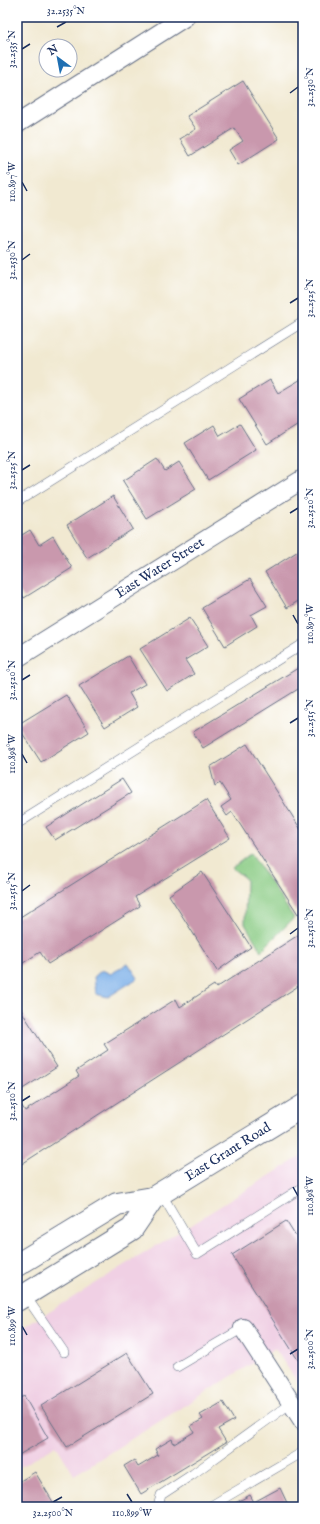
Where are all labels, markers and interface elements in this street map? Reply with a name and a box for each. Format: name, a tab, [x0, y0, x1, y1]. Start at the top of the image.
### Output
text: 32.2535°N	[47, 5, 85, 18]
text: 32.2535°N	[6, 30, 19, 68]
north arrow	[38, 38, 78, 78]
text: N	[45, 42, 61, 59]
text: 32.2530°N	[304, 67, 317, 107]
text: 110.897°W	[6, 161, 19, 202]
text: 32.2530°N	[6, 240, 19, 280]
text: 32.2525°N	[304, 278, 317, 317]
text: 32.2525°N	[6, 450, 19, 489]
text: 32.2520°N	[304, 488, 317, 528]
street label: East Water Street	[112, 533, 208, 602]
text: 110.897°W	[304, 603, 317, 644]
text: 32.2520°N	[6, 660, 19, 700]
text: 32.2515°N	[304, 699, 317, 737]
text: 110.898°W	[6, 734, 19, 774]
text: 32.2515°N	[6, 872, 19, 910]
text: 32.2510°N	[304, 908, 317, 948]
text: 32.2510°N	[6, 1081, 19, 1121]
street label: East Grant Road	[182, 1118, 275, 1186]
text: 110.898°W	[304, 1176, 317, 1216]
text: 110.899°W	[6, 1306, 19, 1346]
text: 32.2500°N	[304, 1328, 317, 1369]
text: 32.2500°N	[33, 1507, 74, 1520]
text: 110.899°W	[112, 1507, 152, 1520]

